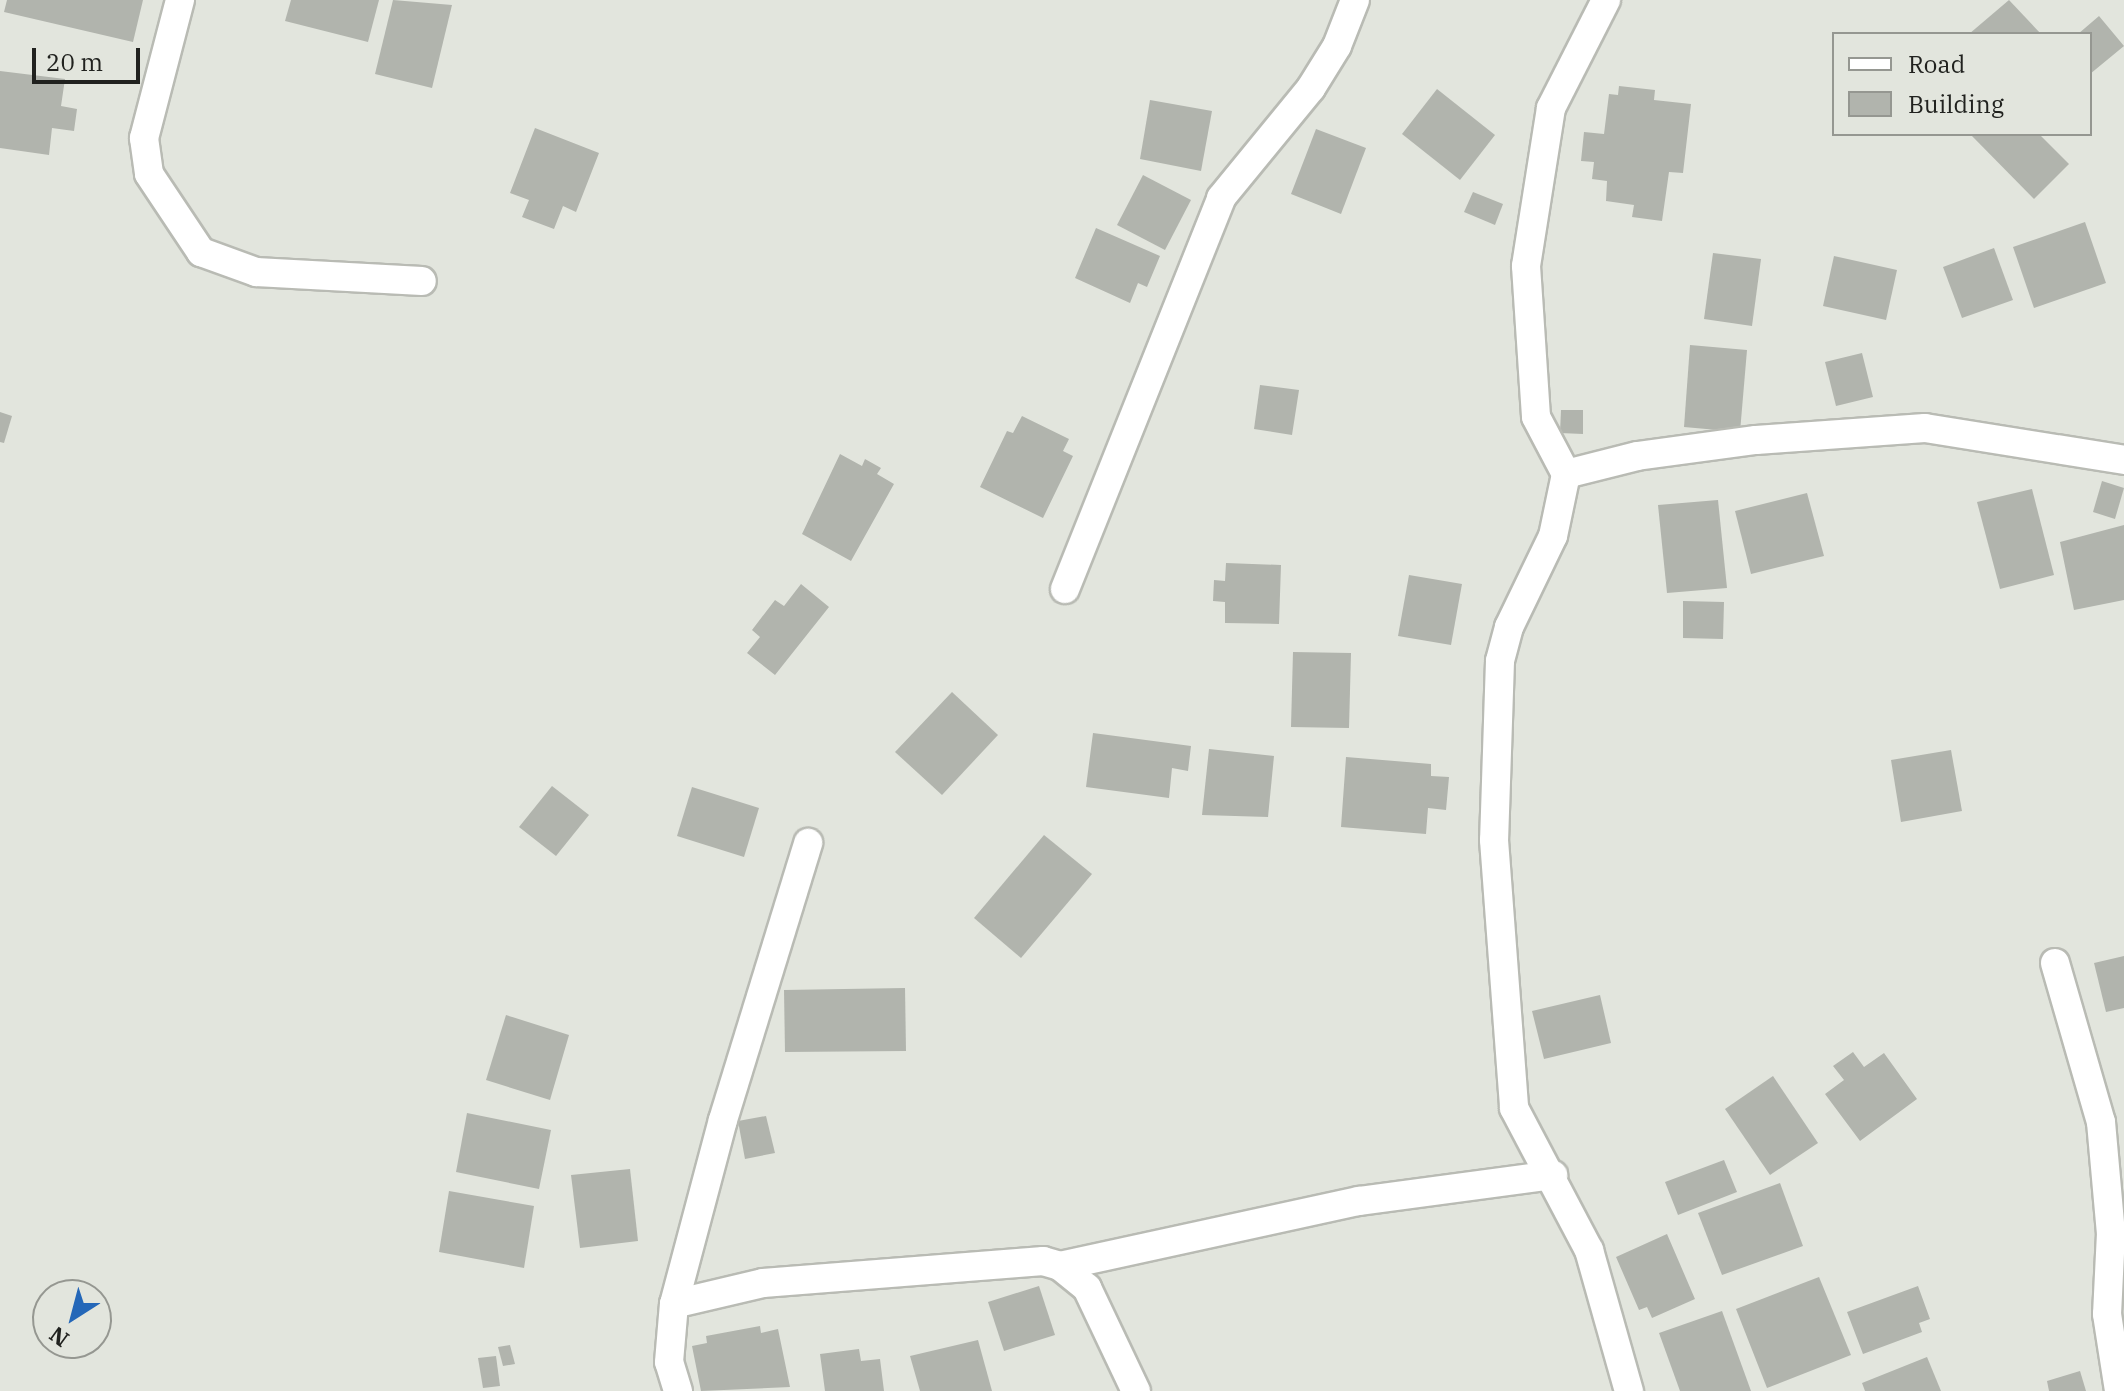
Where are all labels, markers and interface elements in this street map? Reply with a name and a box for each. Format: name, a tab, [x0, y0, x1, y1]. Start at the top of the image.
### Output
scale bar	[36, 32, 144, 82]
legend	[1832, 32, 2092, 136]
text: 20 m	[46, 46, 103, 78]
text: Road	[1908, 48, 1965, 80]
text: Building	[1908, 88, 2004, 120]
north arrow	[32, 1279, 112, 1359]
text: N	[43, 1320, 74, 1354]

